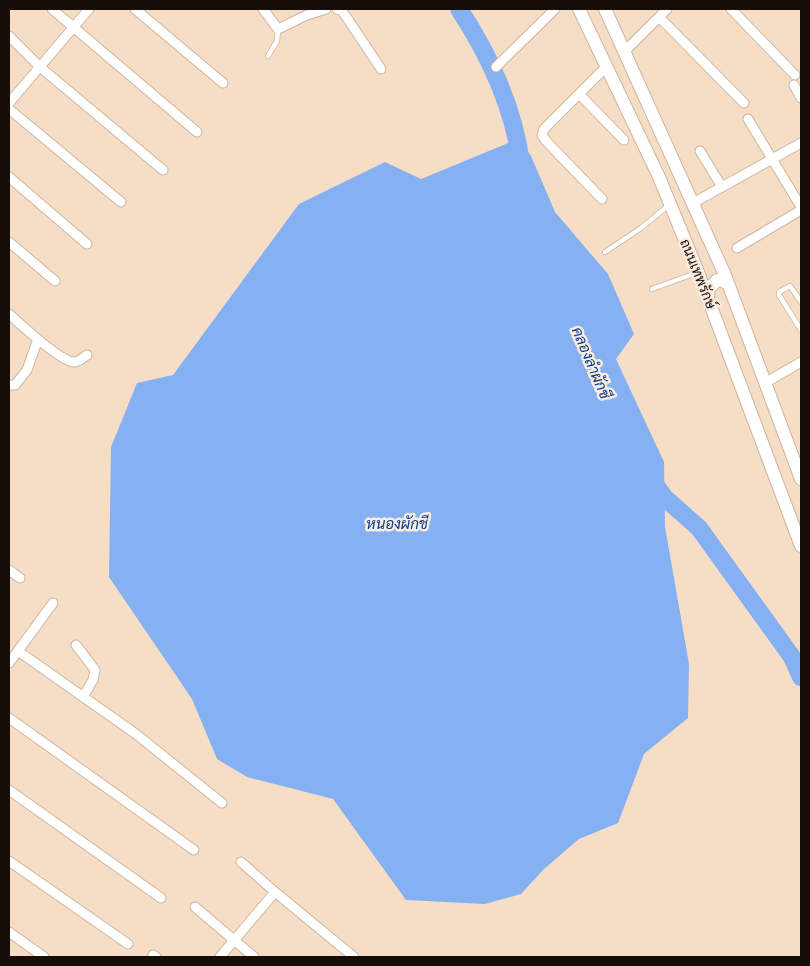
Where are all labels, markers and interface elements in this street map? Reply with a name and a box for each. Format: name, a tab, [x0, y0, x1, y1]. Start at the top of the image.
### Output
street label: ถนนเทพรักษ์	[676, 237, 720, 311]
water label: คลองลำผักชี	[568, 324, 614, 402]
water label: หนองผักชี	[366, 515, 428, 533]

